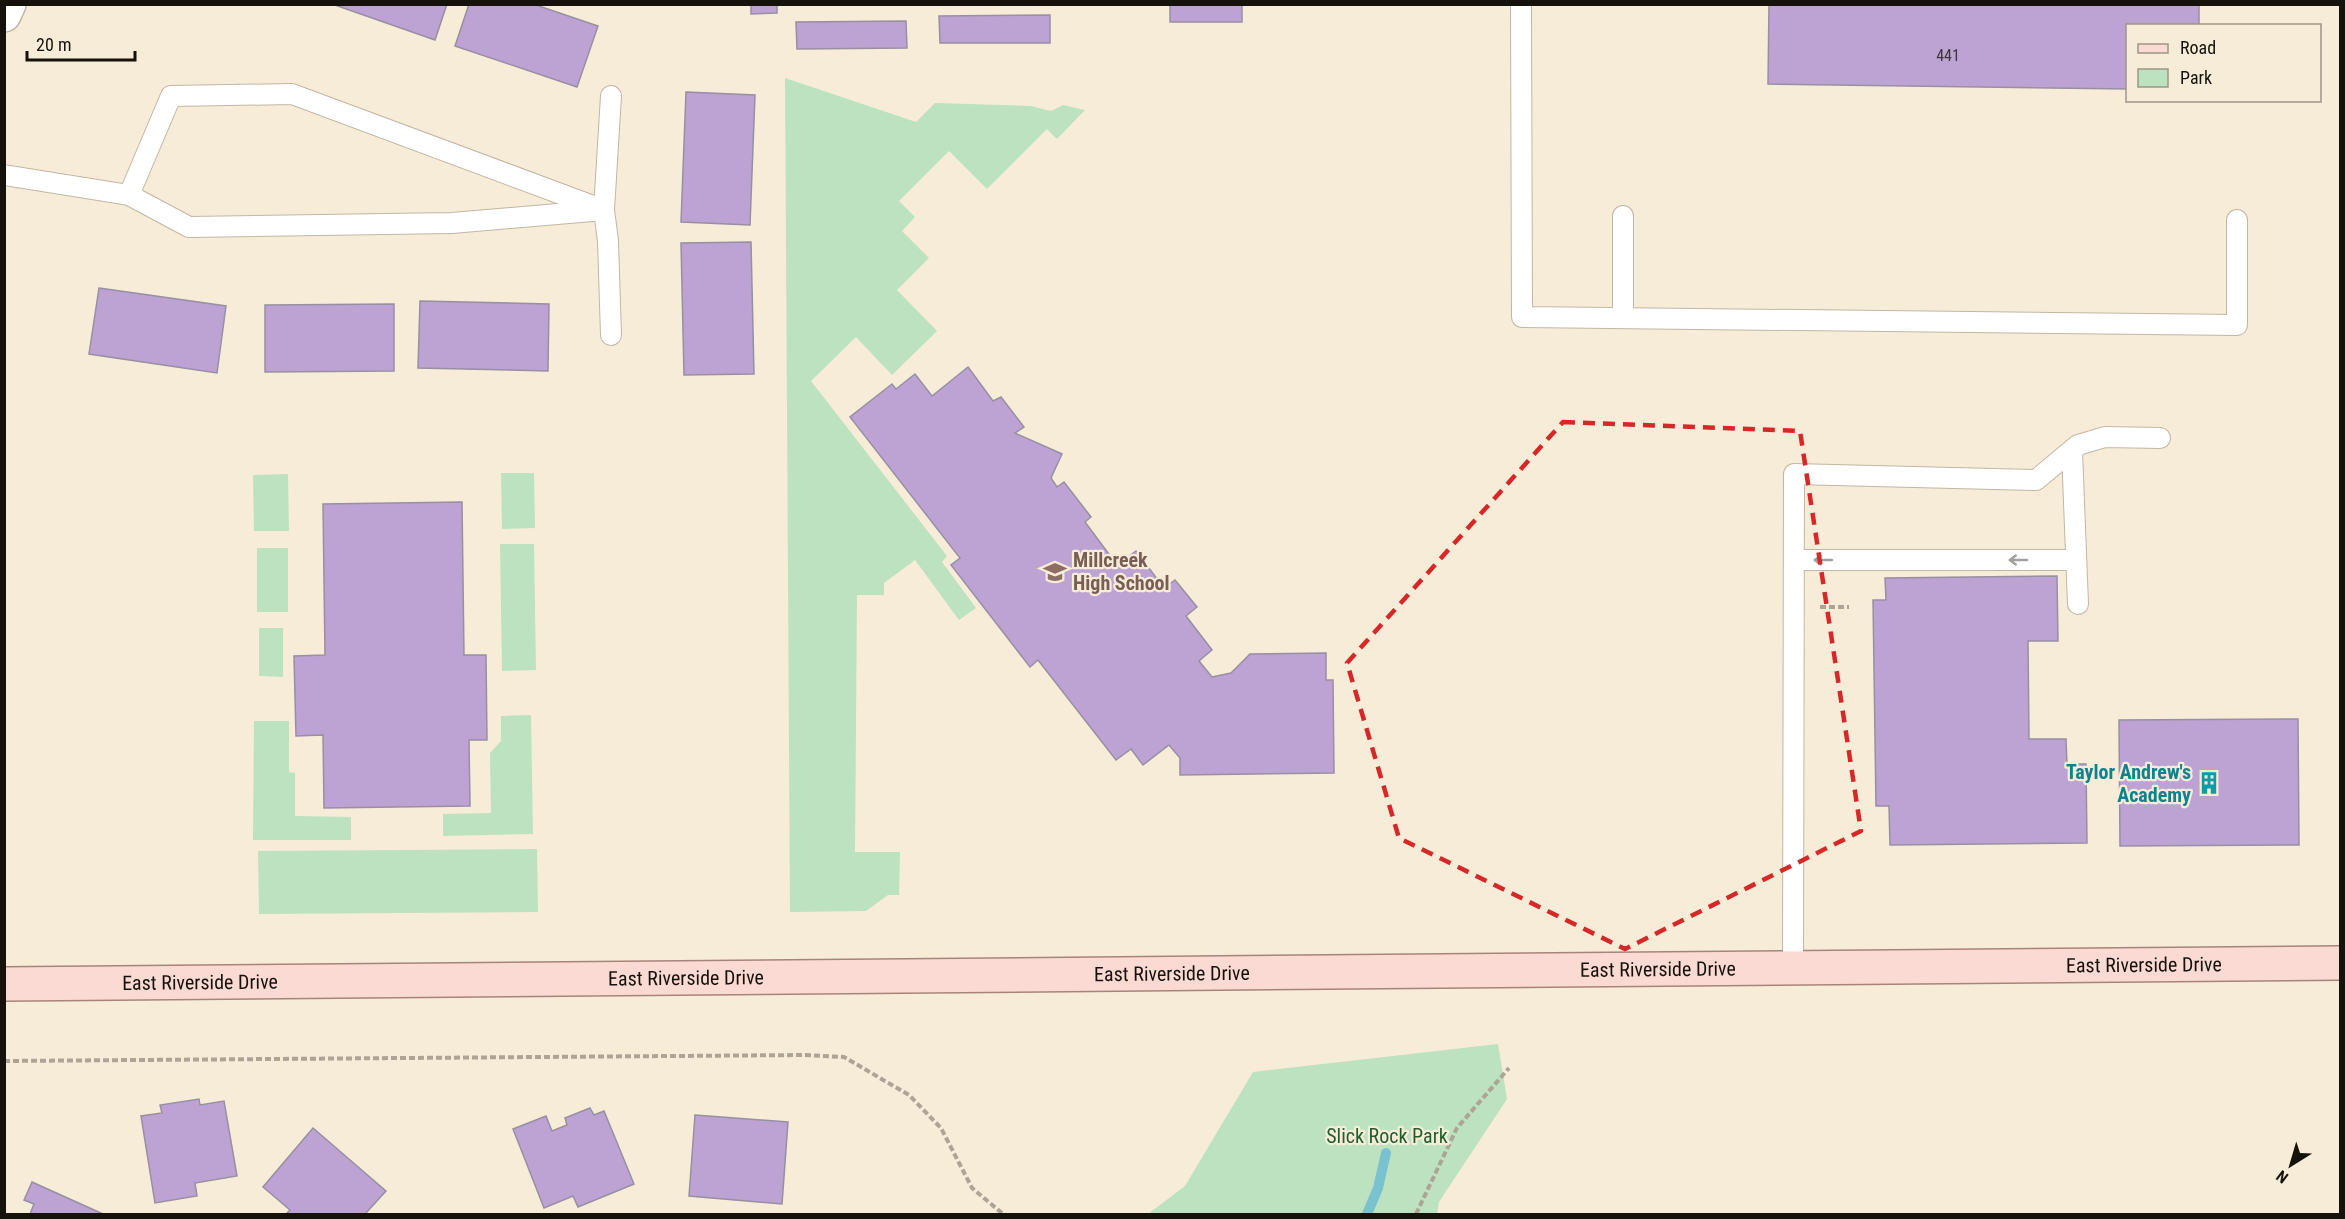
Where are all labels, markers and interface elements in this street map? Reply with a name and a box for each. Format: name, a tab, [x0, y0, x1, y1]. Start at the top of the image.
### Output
scale bar	[27, 24, 135, 62]
legend	[2126, 24, 2321, 102]
text: 20 m	[36, 34, 71, 55]
text: Road	[2180, 37, 2216, 58]
house number: 441	[1936, 46, 1960, 65]
text: Park	[2180, 67, 2212, 88]
place label: Millcreek High School	[1073, 548, 1170, 595]
one-way arrow	[1813, 554, 1833, 566]
one-way arrow	[2008, 554, 2028, 566]
school or university icon: Millcreek High School	[1042, 559, 1068, 585]
place label: Taylor Andrew's Academy	[2066, 760, 2191, 807]
building icon: Taylor Andrew's Academy	[2196, 770, 2222, 796]
street label: East Riverside Drive	[2066, 952, 2222, 977]
street label: East Riverside Drive	[1580, 956, 1736, 982]
street label: East Riverside Drive	[1094, 961, 1250, 986]
street label: East Riverside Drive	[608, 965, 764, 991]
street label: East Riverside Drive	[122, 970, 278, 995]
park label: Slick Rock Park	[1326, 1124, 1448, 1148]
north arrow	[2261, 1135, 2321, 1195]
text: N	[2273, 1166, 2292, 1187]

